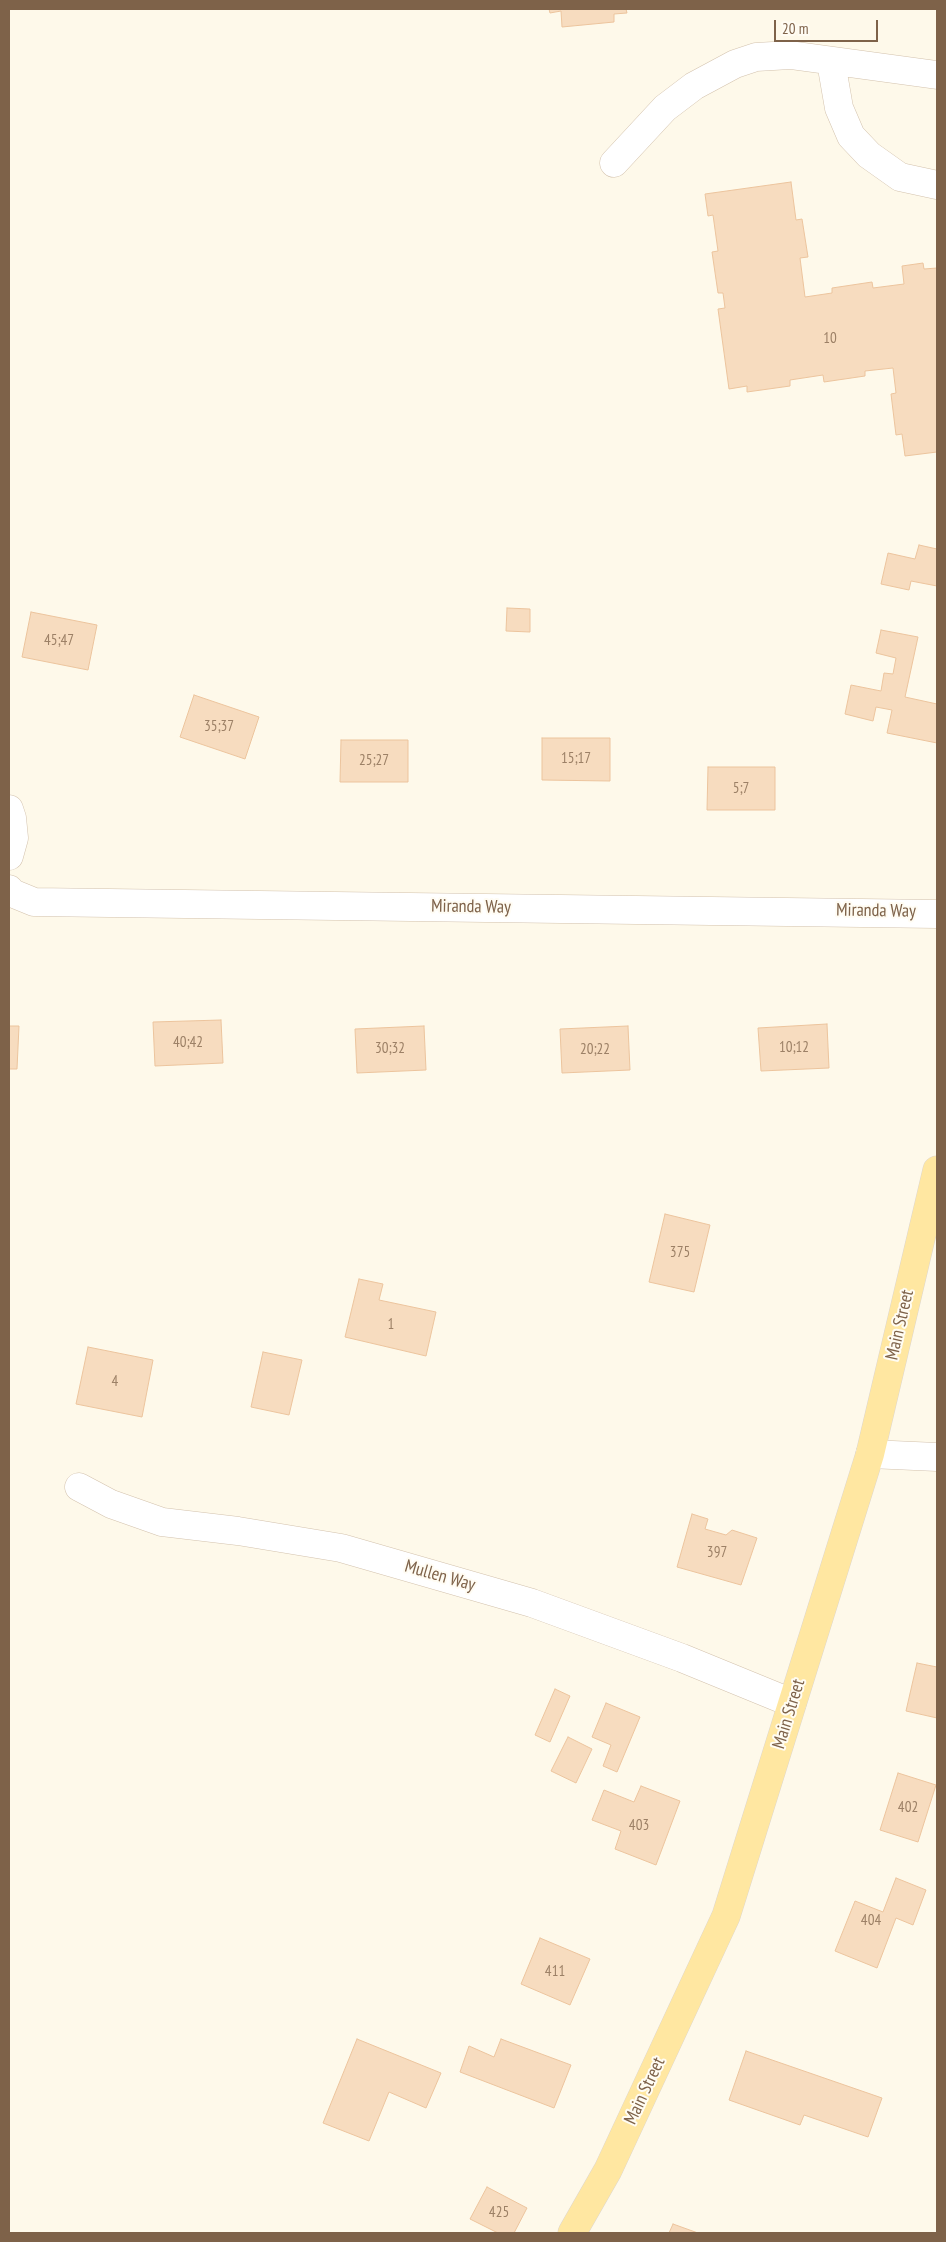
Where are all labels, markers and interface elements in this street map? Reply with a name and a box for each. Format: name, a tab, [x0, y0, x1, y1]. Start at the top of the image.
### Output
scale bar	[776, 10, 880, 42]
text: 20 m	[782, 19, 808, 38]
house number: 10	[823, 330, 837, 348]
house number: 45;47	[44, 632, 74, 650]
house number: 35;37	[204, 718, 234, 736]
house number: 15;17	[561, 750, 591, 768]
house number: 25;27	[359, 752, 389, 770]
house number: 5;7	[733, 780, 749, 798]
street label: Miranda Way	[431, 896, 511, 918]
street label: Miranda Way	[836, 900, 916, 922]
house number: 40;42	[173, 1034, 203, 1052]
house number: 10;12	[779, 1039, 809, 1057]
house number: 30;32	[375, 1040, 405, 1058]
house number: 20;22	[580, 1041, 610, 1059]
house number: 375	[670, 1244, 690, 1262]
street label: Main Street	[881, 1288, 919, 1362]
house number: 1	[388, 1316, 394, 1334]
house number: 4	[112, 1373, 118, 1391]
house number: 397	[707, 1544, 727, 1562]
street label: Mullen Way	[402, 1556, 478, 1596]
street label: Main Street	[768, 1677, 810, 1751]
house number: 402	[898, 1799, 918, 1817]
house number: 403	[629, 1817, 649, 1835]
house number: 404	[861, 1912, 881, 1930]
house number: 411	[545, 1963, 565, 1981]
street label: Main Street	[620, 2054, 670, 2128]
house number: 425	[489, 2204, 509, 2222]

